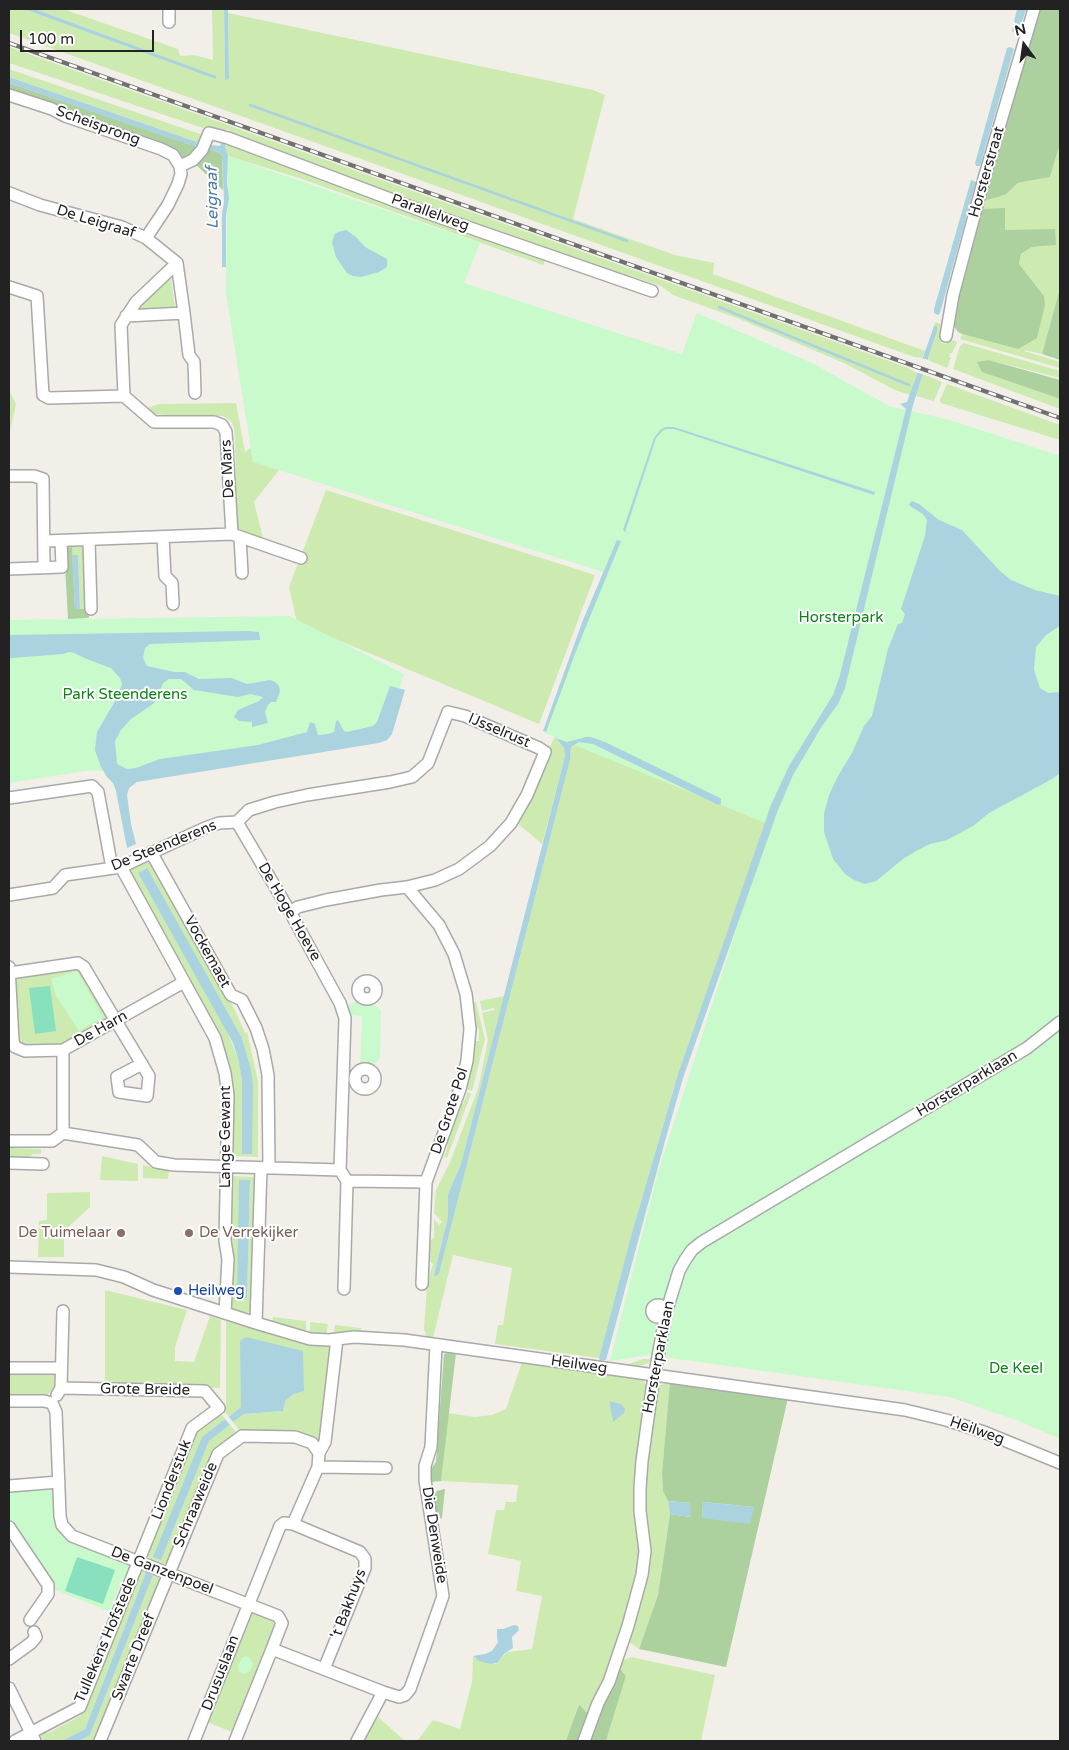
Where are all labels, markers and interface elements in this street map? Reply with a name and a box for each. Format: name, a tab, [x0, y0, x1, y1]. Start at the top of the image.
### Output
scale bar	[22, 20, 156, 52]
north arrow	[999, 20, 1049, 70]
text: N	[1013, 20, 1028, 40]
text: 100 m	[28, 30, 74, 48]
street label: Scheisprong	[53, 102, 143, 150]
street label: Horsterstraat	[965, 124, 1009, 220]
water label: Leigraaf	[203, 167, 223, 229]
street label: Parallelweg	[389, 191, 471, 235]
street label: De Leigraaf	[54, 201, 138, 243]
street label: De Mars	[217, 439, 239, 499]
park label: Horsterpark	[799, 609, 883, 627]
park label: Park Steenderens	[63, 686, 187, 704]
street label: IJsselrust	[465, 710, 533, 752]
street label: De Steenderens	[109, 817, 219, 875]
street label: De Hoge Hoeve	[254, 860, 324, 964]
street label: Vockemaet	[180, 913, 234, 991]
street label: De Harn	[71, 1007, 131, 1051]
street label: Horsterparklaan	[913, 1047, 1021, 1121]
street label: De Grote Pol	[428, 1065, 472, 1157]
street label: Lange Gewant	[217, 1086, 235, 1188]
place label: De Tuimelaar	[18, 1224, 111, 1242]
place label: De Verrekijker	[199, 1224, 298, 1242]
marker: De Tuimelaar	[115, 1227, 127, 1239]
marker: De Verrekijker	[183, 1227, 195, 1239]
place label: Heilweg	[188, 1282, 245, 1300]
marker: Heilweg	[172, 1285, 184, 1297]
street label: Horsterparklaan	[639, 1299, 679, 1415]
street label: Heilweg	[550, 1352, 608, 1378]
park label: De Keel	[989, 1360, 1043, 1378]
street label: Grote Breide	[100, 1380, 190, 1400]
street label: Heilweg	[947, 1413, 1007, 1449]
street label: Lionderstuk	[148, 1437, 196, 1523]
street label: Schraaweide	[170, 1460, 222, 1550]
street label: Die Denweide	[417, 1485, 451, 1585]
street label: De Ganzenpoel	[108, 1543, 216, 1599]
street label: 't Bakhuys	[327, 1567, 371, 1641]
street label: Tullekens Hofstede	[71, 1574, 141, 1706]
street label: Swarte Dreef	[108, 1611, 160, 1703]
street label: Drususlaan	[198, 1633, 244, 1713]

